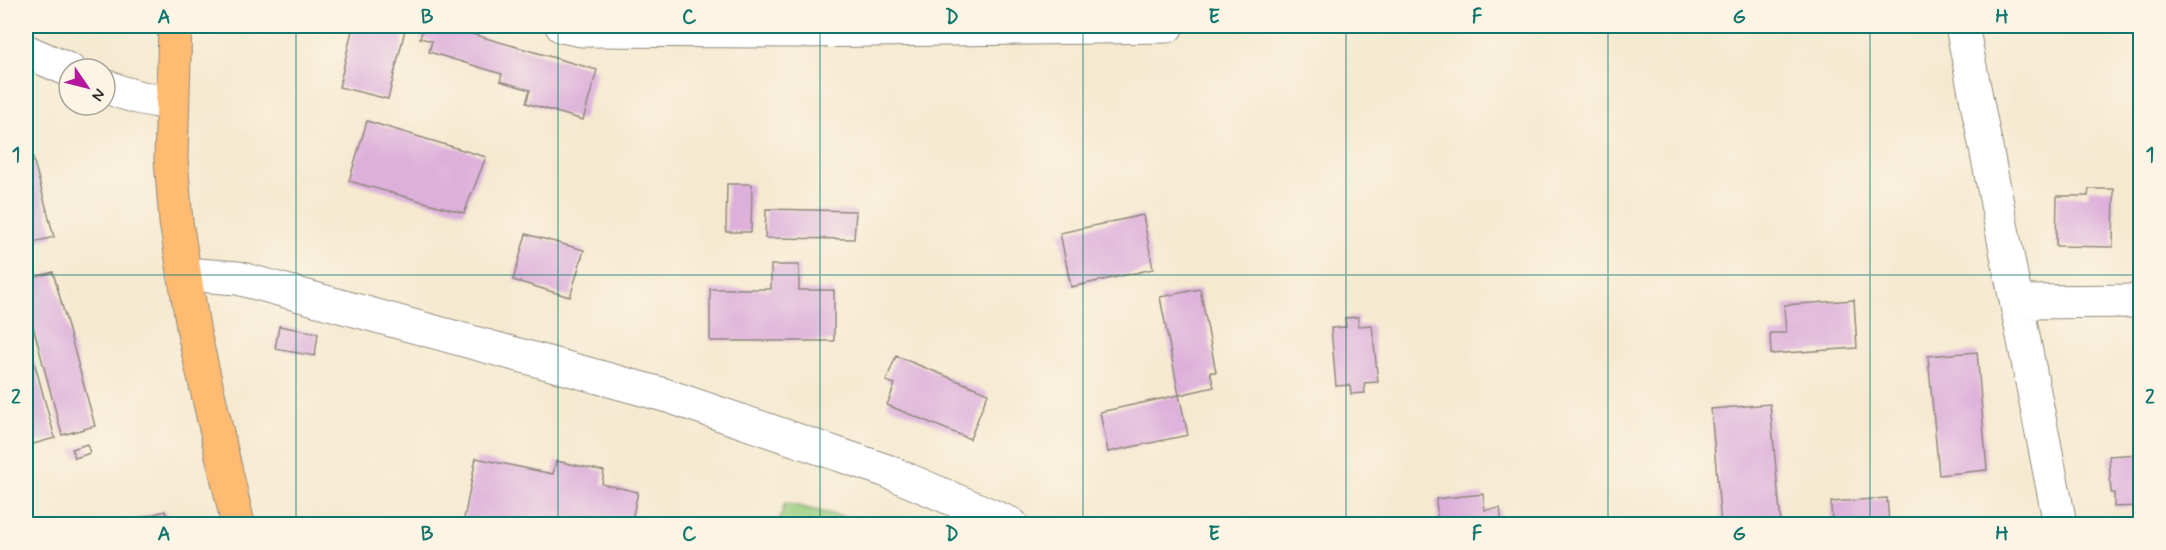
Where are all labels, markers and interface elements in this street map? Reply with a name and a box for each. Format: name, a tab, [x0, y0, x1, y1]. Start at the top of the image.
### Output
text: A	[157, 4, 171, 31]
text: B	[421, 4, 434, 31]
text: C	[682, 4, 697, 31]
text: D	[945, 4, 959, 31]
text: E	[1208, 4, 1220, 31]
text: F	[1472, 4, 1483, 31]
text: G	[1732, 4, 1746, 31]
text: H	[1995, 4, 2009, 31]
north arrow	[57, 57, 117, 117]
text: N	[86, 84, 110, 105]
text: 1	[12, 142, 20, 169]
text: 1	[2146, 142, 2154, 169]
text: 2	[11, 384, 21, 411]
text: 2	[2145, 384, 2155, 411]
text: A	[157, 521, 171, 548]
text: B	[421, 521, 434, 548]
text: C	[682, 521, 697, 548]
text: D	[945, 521, 959, 548]
text: E	[1208, 521, 1220, 548]
text: F	[1472, 521, 1483, 548]
text: G	[1732, 521, 1746, 548]
text: H	[1995, 521, 2009, 548]

